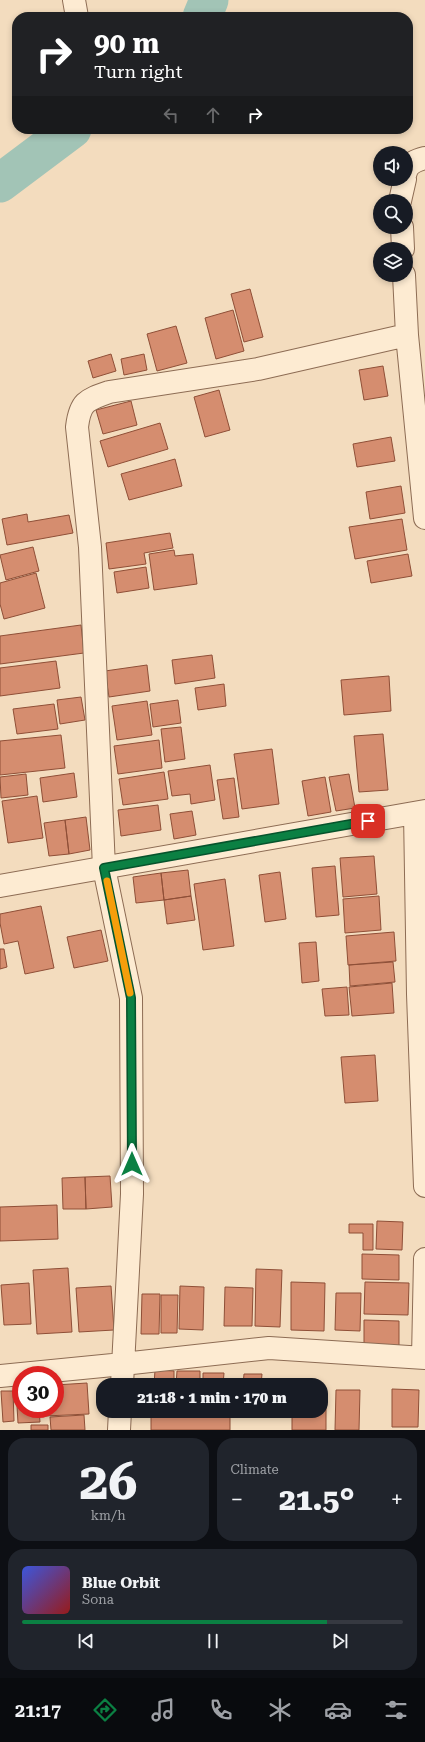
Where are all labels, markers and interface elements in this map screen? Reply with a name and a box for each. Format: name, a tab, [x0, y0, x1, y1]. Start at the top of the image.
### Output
text: 90 m	[94, 27, 159, 60]
icon: right	[28, 28, 80, 80]
text: Turn right	[94, 61, 182, 82]
icon: left	[160, 104, 182, 126]
icon: ahead	[202, 104, 224, 126]
icon: right	[244, 104, 266, 126]
map controls	[373, 146, 413, 282]
button: sound	[373, 146, 413, 186]
button: search	[373, 194, 413, 234]
button: layers	[373, 242, 413, 282]
pin	[351, 804, 385, 838]
icon: arrive	[357, 810, 379, 832]
position arrow	[111, 1143, 153, 1185]
speed limit sign: 30	[12, 1366, 64, 1418]
text: 21:18 · 1 min · 170 m	[137, 1389, 287, 1407]
text: 26	[79, 1451, 137, 1512]
text: Climate	[231, 1462, 279, 1477]
text: 21.5°	[279, 1482, 354, 1517]
text: −	[231, 1487, 243, 1512]
text: +	[391, 1487, 403, 1512]
text: km/h	[91, 1508, 126, 1523]
text: Blue Orbit	[82, 1574, 160, 1592]
text: Sona	[82, 1592, 114, 1607]
icon: previous	[75, 1630, 97, 1652]
icon: pause	[202, 1630, 224, 1652]
icon: next	[329, 1630, 351, 1652]
icon: directions	[91, 1696, 119, 1724]
icon: music	[149, 1696, 177, 1724]
icon: phone	[207, 1696, 235, 1724]
icon: climate	[266, 1696, 294, 1724]
icon: car	[324, 1696, 352, 1724]
icon: filters	[382, 1696, 410, 1724]
text: 21:17	[15, 1700, 61, 1721]

